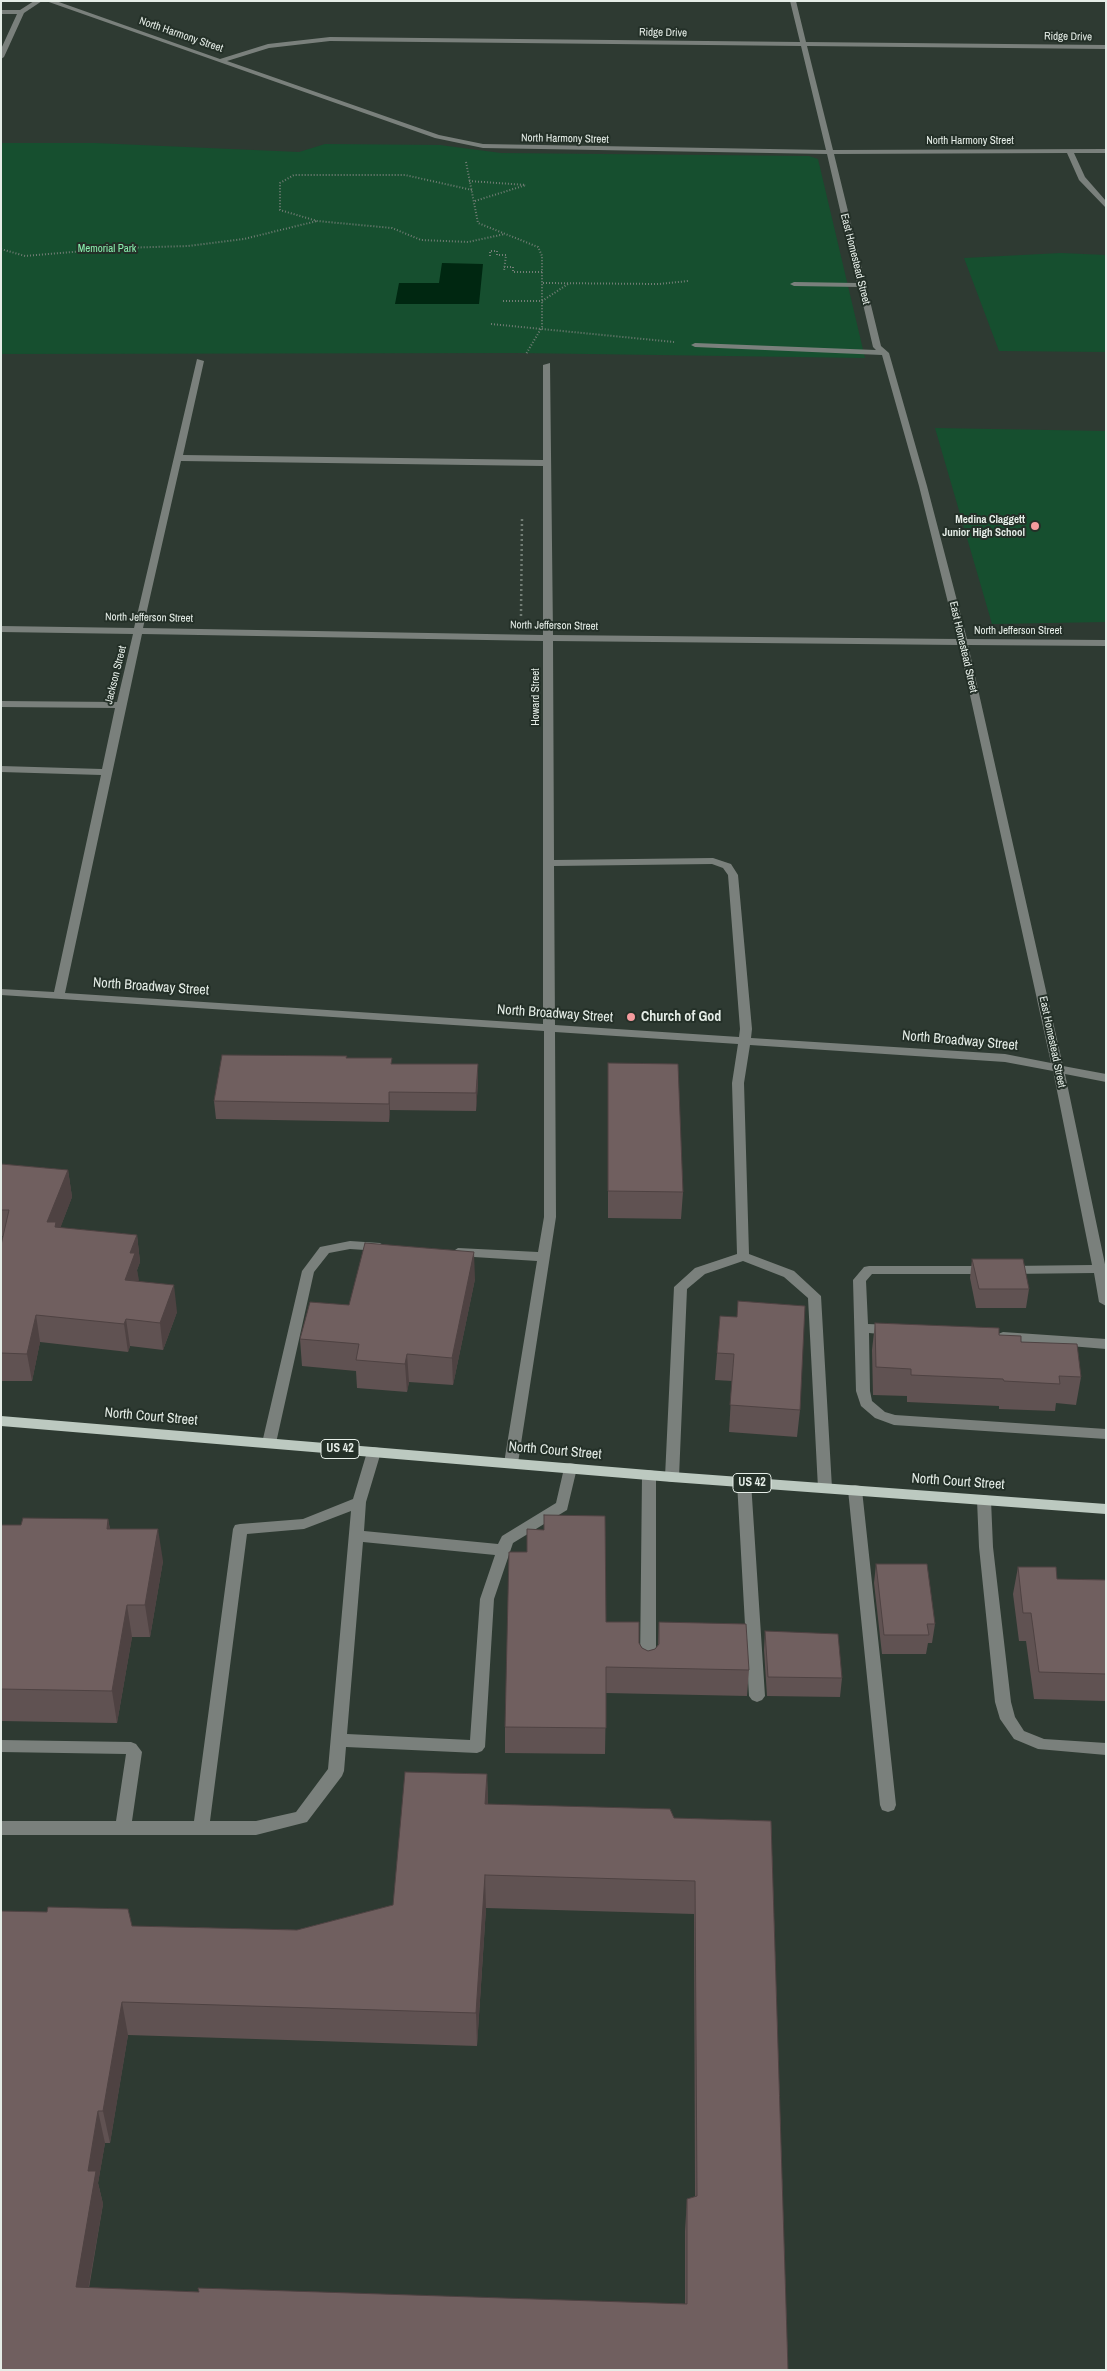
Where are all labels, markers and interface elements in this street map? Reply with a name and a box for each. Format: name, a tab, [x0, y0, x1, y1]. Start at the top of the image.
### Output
street label: North Harmony Street	[137, 14, 225, 56]
street label: Ridge Drive	[639, 26, 687, 40]
street label: Ridge Drive	[1044, 30, 1092, 44]
street label: North Harmony Street	[521, 132, 609, 146]
street label: North Harmony Street	[926, 134, 1014, 148]
street label: East Homestead Street	[837, 212, 873, 306]
park label: Memorial Park	[78, 242, 136, 256]
place label: Medina Claggett Junior High School	[942, 513, 1025, 539]
marker: Medina Claggett Junior High School	[1029, 520, 1041, 532]
street label: East Homestead Street	[946, 600, 980, 694]
street label: North Jefferson Street	[105, 611, 193, 625]
street label: North Jefferson Street	[510, 619, 598, 633]
street label: North Jefferson Street	[974, 624, 1062, 638]
street label: Jackson Street	[102, 644, 130, 706]
street label: Howard Street	[529, 668, 543, 726]
street label: North Broadway Street	[92, 975, 210, 999]
street label: East Homestead Street	[1036, 995, 1068, 1089]
street label: North Broadway Street	[496, 1002, 614, 1026]
place label: Church of God	[641, 1009, 721, 1025]
marker: Church of God	[625, 1011, 637, 1023]
street label: North Broadway Street	[901, 1028, 1019, 1054]
street label: North Court Street	[104, 1405, 198, 1429]
street label: North Court Street	[508, 1439, 602, 1463]
road number: US 42	[321, 1440, 359, 1458]
street label: North Court Street	[911, 1470, 1005, 1494]
road number: US 42	[733, 1474, 771, 1492]

